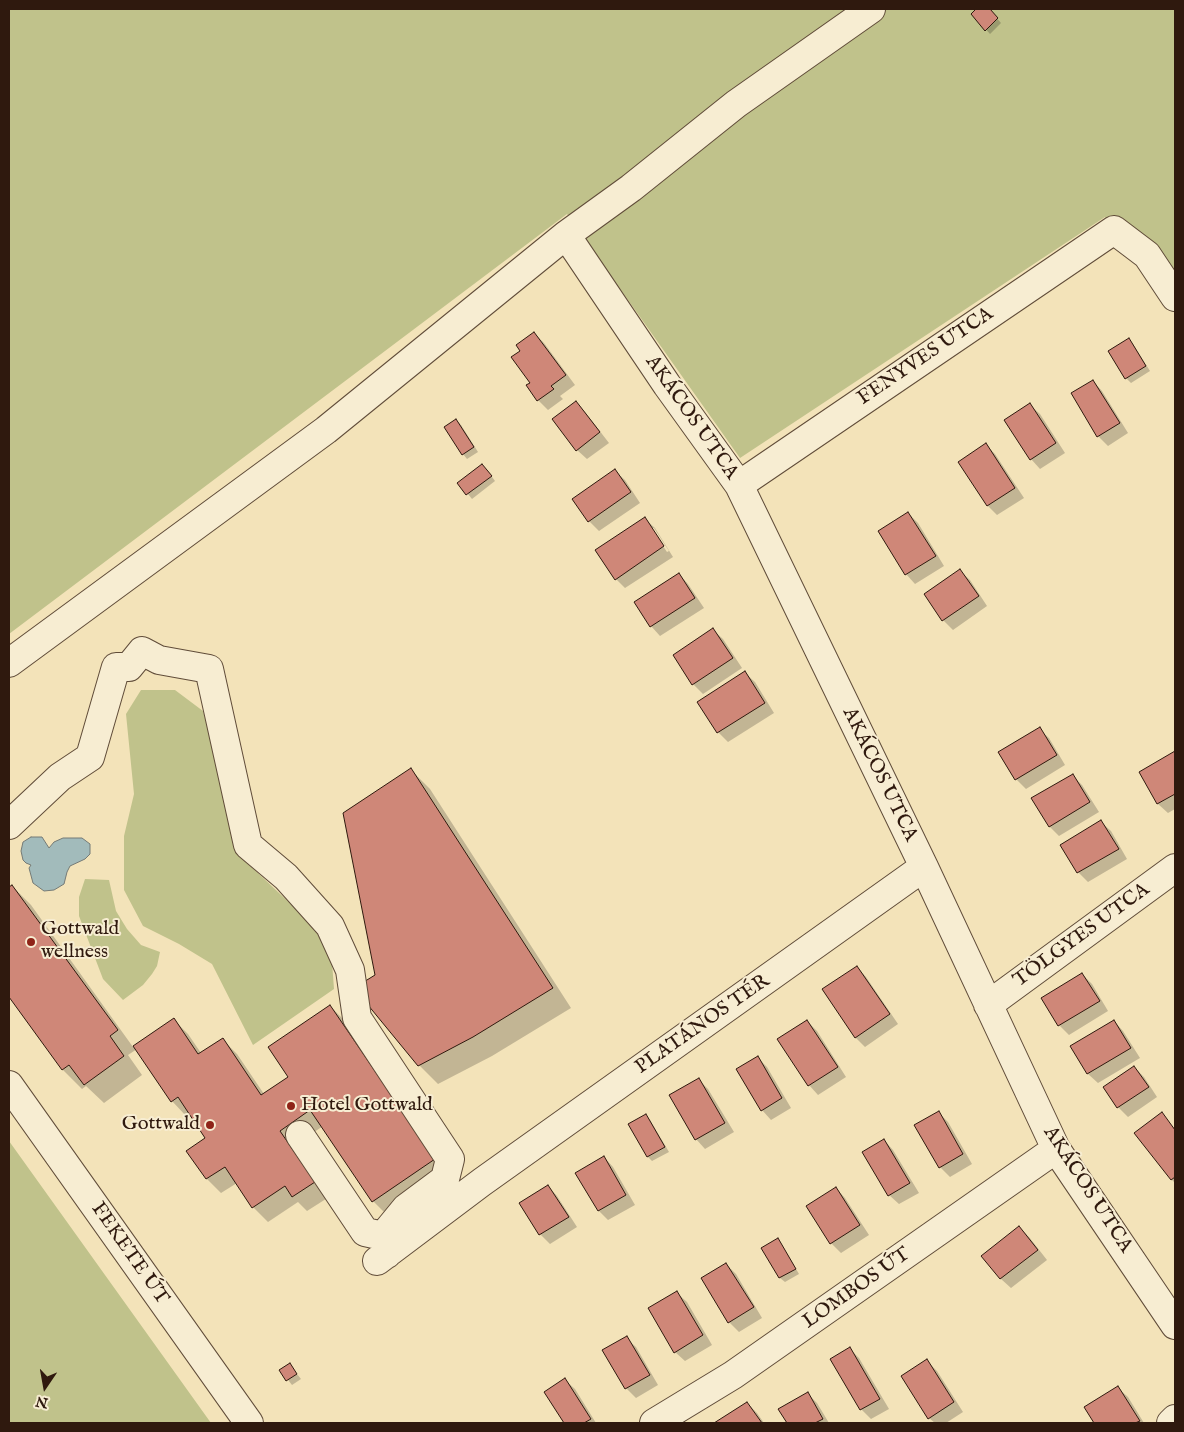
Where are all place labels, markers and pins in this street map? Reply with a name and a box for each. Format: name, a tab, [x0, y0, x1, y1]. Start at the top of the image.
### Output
place label: Gottwald wellness	[41, 918, 119, 965]
marker: Gottwald wellness	[25, 936, 37, 948]
place label: Hotel Gottwald	[301, 1094, 433, 1118]
marker: Hotel Gottwald	[285, 1100, 297, 1112]
place label: Gottwald	[122, 1113, 200, 1137]
marker: Gottwald	[204, 1119, 216, 1131]

